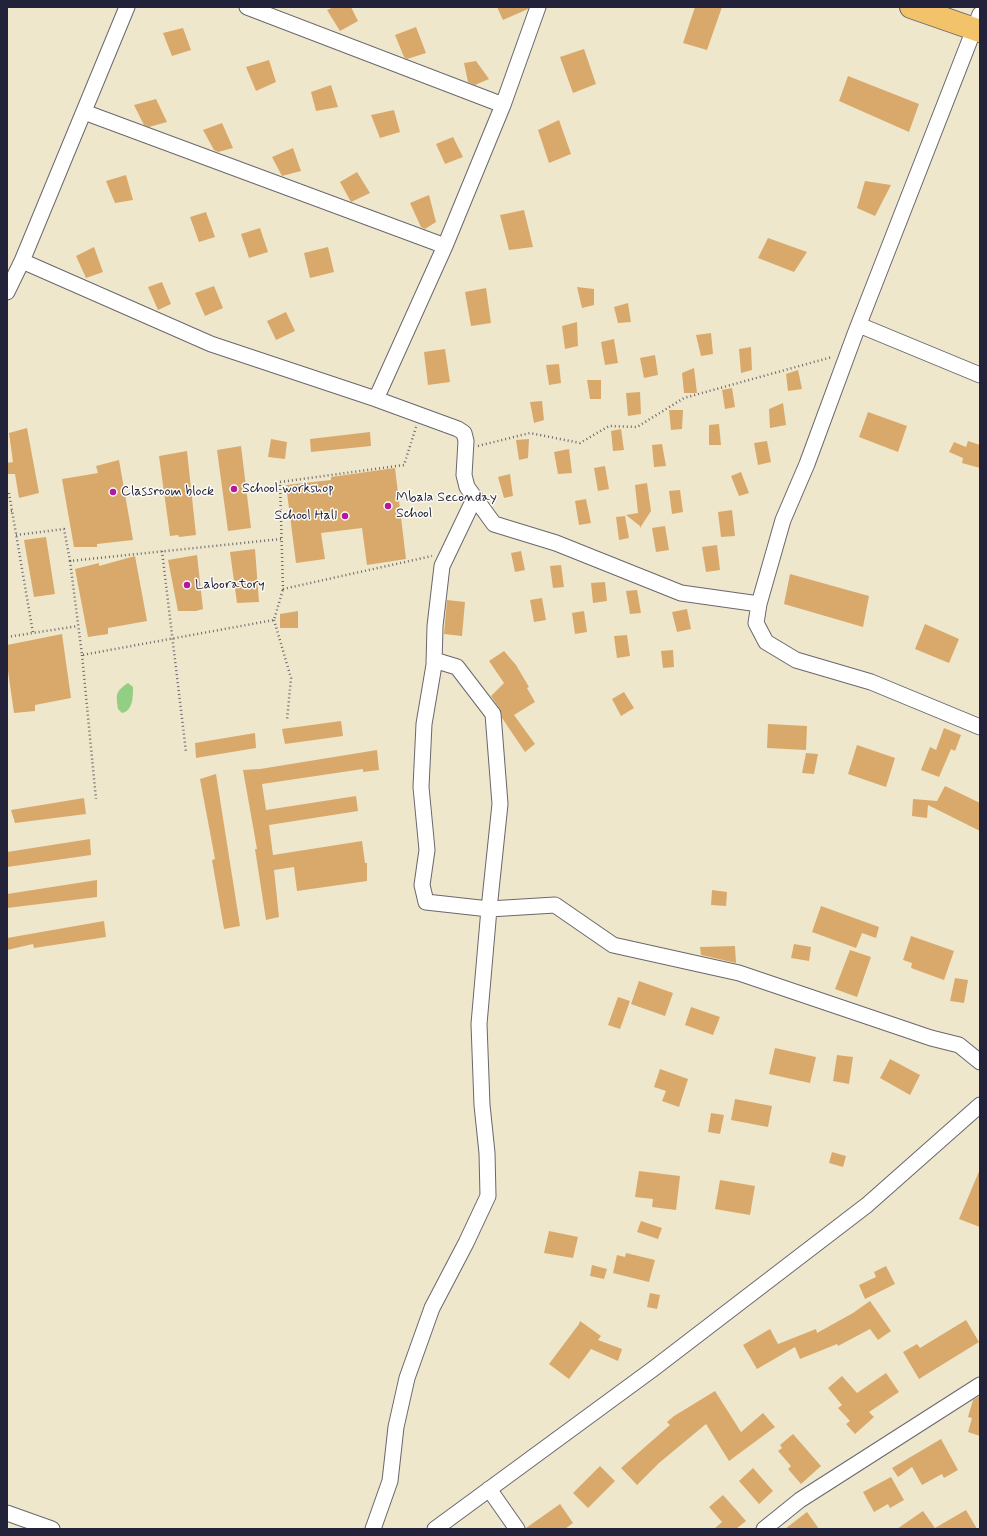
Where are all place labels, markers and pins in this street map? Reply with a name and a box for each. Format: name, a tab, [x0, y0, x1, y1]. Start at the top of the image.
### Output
place label: School workshop	[242, 481, 334, 497]
place label: Classroom block	[121, 484, 214, 500]
marker: School workshop	[229, 484, 239, 494]
marker: Classroom block	[108, 487, 118, 497]
place label: Mbala Seconday School	[396, 490, 497, 522]
marker: Mbala Seconday School	[383, 501, 393, 511]
place label: School Hall	[274, 508, 337, 524]
marker: School Hall	[340, 511, 350, 521]
place label: Laboratory	[195, 577, 265, 593]
marker: Laboratory	[182, 580, 192, 590]

